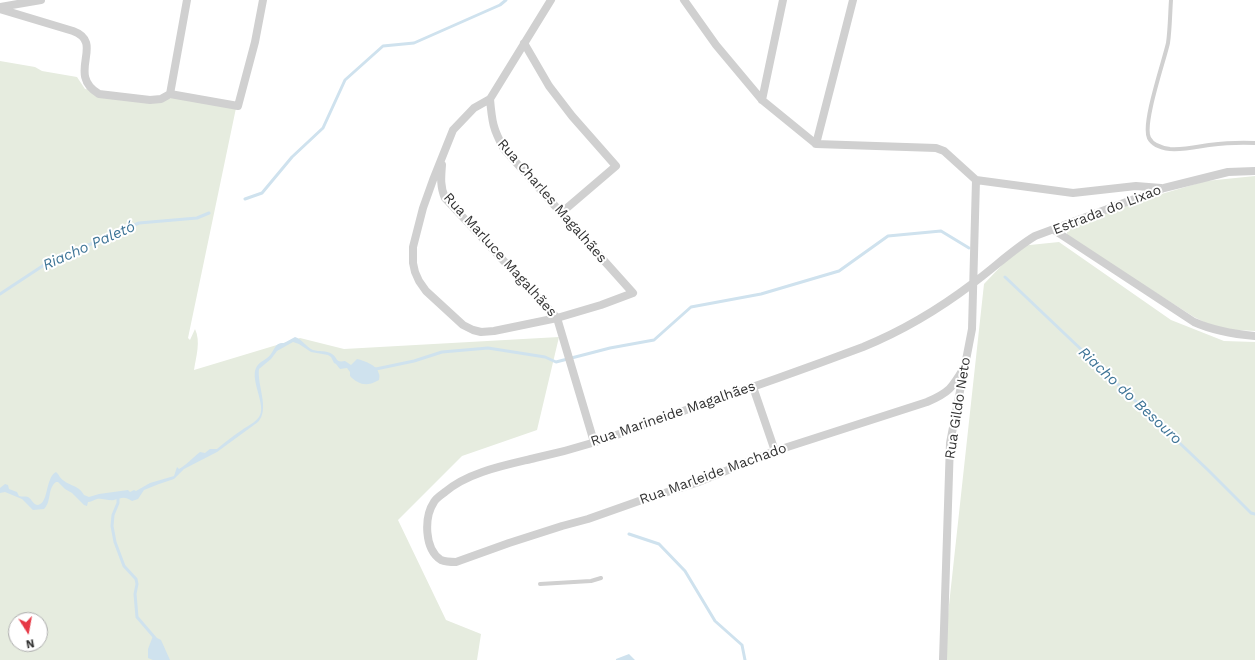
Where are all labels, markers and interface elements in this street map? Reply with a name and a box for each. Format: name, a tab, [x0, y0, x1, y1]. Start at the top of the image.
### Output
street label: Rua Charles Magalhães	[494, 136, 610, 266]
street label: Estrada do Lixao	[1050, 182, 1164, 238]
street label: Rua Marluce Magalhães	[440, 190, 560, 320]
water label: Riacho Paletó	[40, 218, 138, 274]
water label: Riacho do Besouro	[1075, 343, 1185, 449]
street label: Rua Gildo Neto	[942, 356, 974, 460]
street label: Rua Marineide Magalhães	[588, 378, 758, 450]
street label: Rua Marleide Machado	[637, 440, 789, 508]
north arrow	[8, 612, 48, 652]
text: N	[25, 636, 35, 650]

